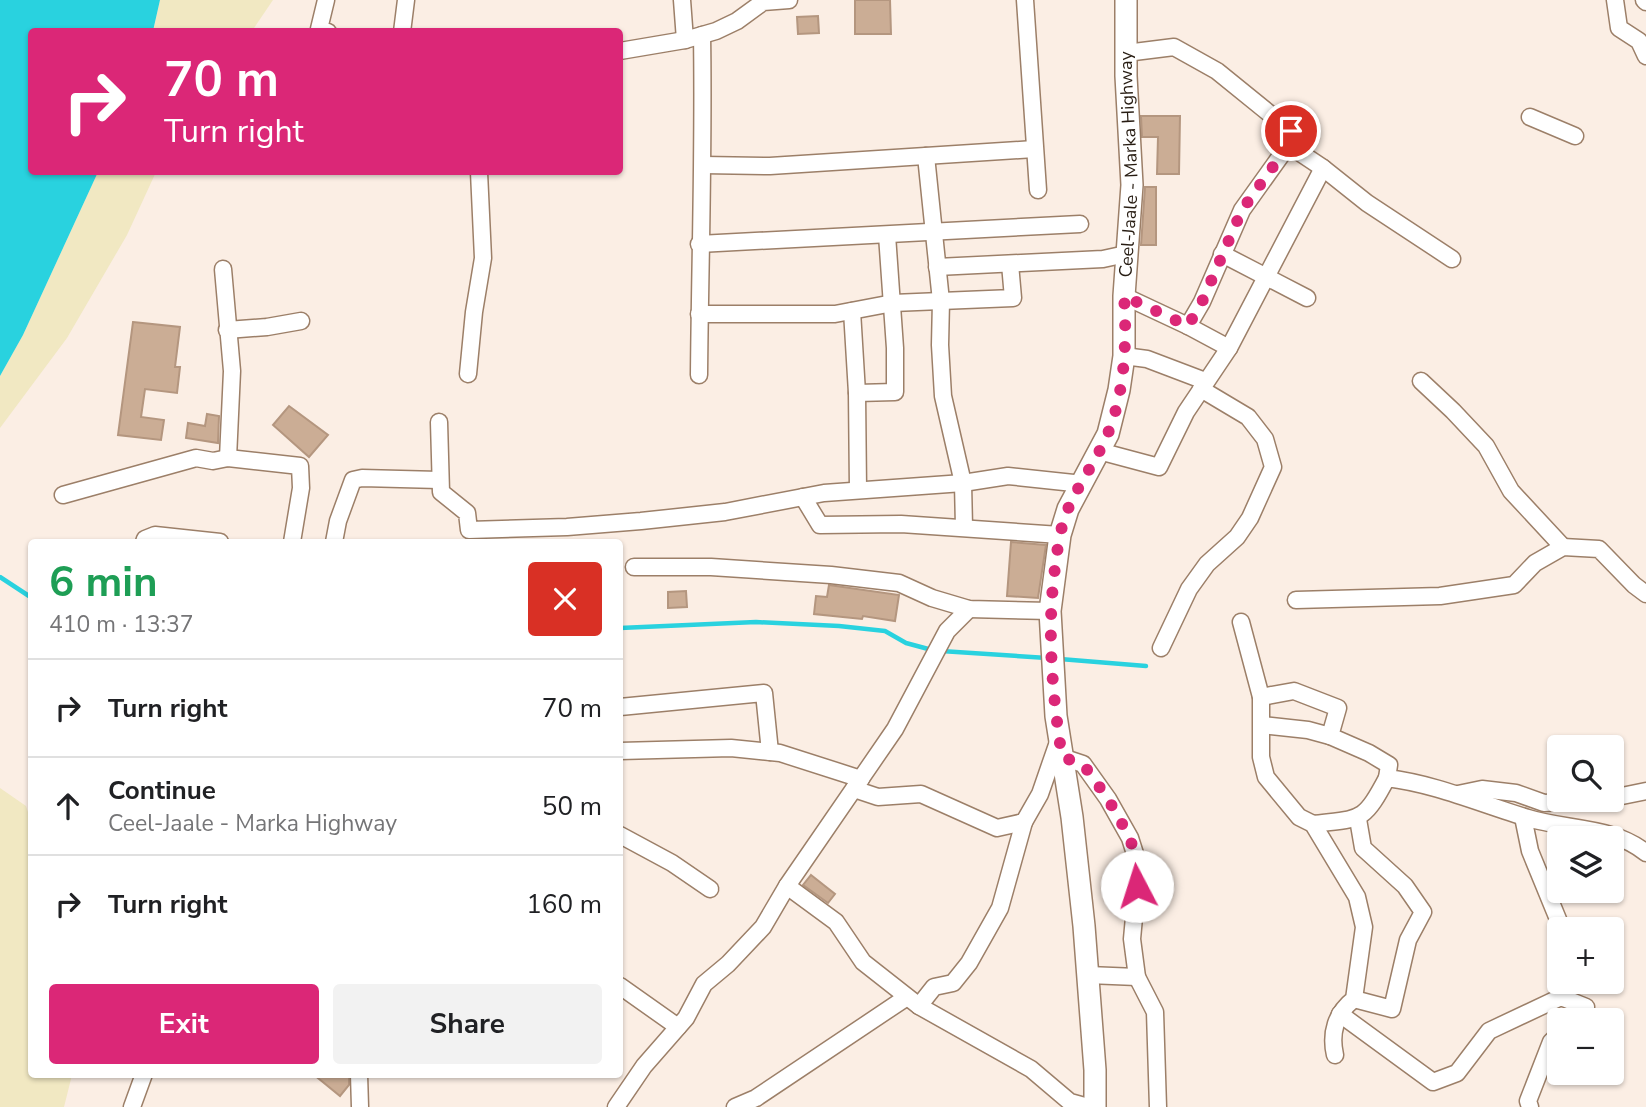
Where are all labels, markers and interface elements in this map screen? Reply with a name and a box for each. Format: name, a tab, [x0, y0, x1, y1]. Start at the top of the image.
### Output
text: 70 m	[164, 46, 279, 113]
street label: Ceel-Jaale - Marka Highway	[1113, 51, 1144, 278]
icon: right	[49, 56, 140, 147]
pin	[1261, 101, 1321, 161]
text: Turn right	[164, 110, 304, 153]
icon: arrive	[1272, 112, 1310, 150]
text: 6 min	[49, 554, 158, 611]
button: close	[528, 562, 602, 636]
text: 410 m · 13:37	[49, 609, 194, 640]
icon: right	[49, 689, 87, 727]
text: Turn right	[108, 691, 227, 726]
text: 70 m	[542, 691, 602, 726]
map controls	[1547, 735, 1624, 1085]
button: search	[1547, 735, 1624, 812]
text: Continue	[108, 773, 216, 808]
icon: ahead	[49, 787, 87, 825]
text: 50 m	[542, 789, 602, 824]
text: Ceel-Jaale - Marka Highway	[108, 808, 397, 839]
button: layers	[1547, 826, 1624, 903]
position arrow	[1100, 849, 1174, 923]
icon: right	[49, 885, 87, 923]
text: Turn right	[108, 887, 227, 922]
text: 160 m	[526, 887, 602, 922]
button: +	[1547, 917, 1624, 994]
button: Exit	[49, 984, 319, 1064]
button: Share	[333, 984, 602, 1064]
button: −	[1547, 1008, 1624, 1085]

